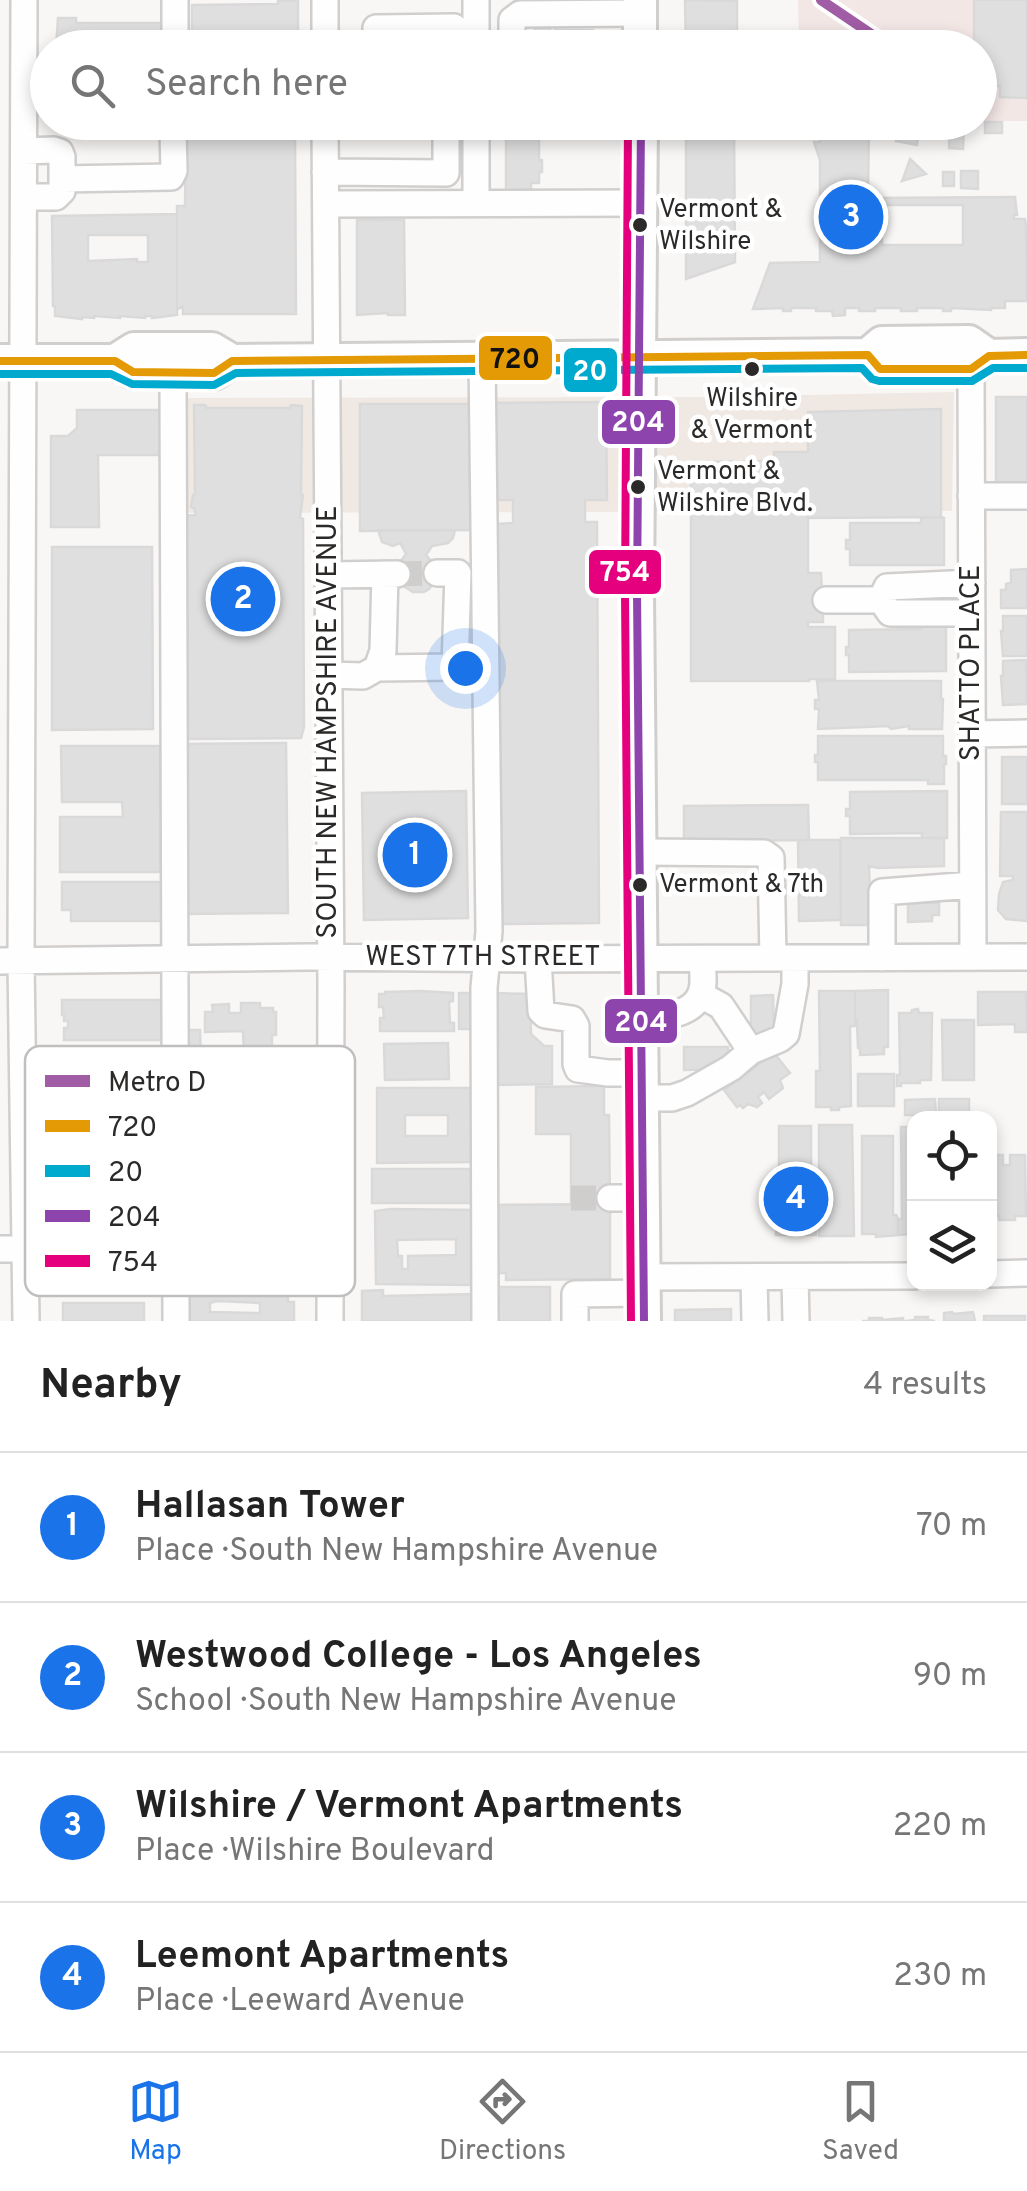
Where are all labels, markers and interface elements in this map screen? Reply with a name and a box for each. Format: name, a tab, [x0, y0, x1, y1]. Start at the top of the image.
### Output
search box	[30, 30, 997, 140]
icon: search	[65, 58, 120, 113]
text: Search here	[145, 61, 348, 110]
pin: 3	[818, 180, 884, 254]
place label: Vermont & Wilshire	[659, 194, 783, 259]
marker: Vermont & Wilshire	[630, 215, 650, 235]
line badge: 720	[477, 334, 554, 382]
text: 720	[490, 343, 540, 379]
line badge: 20	[562, 346, 619, 394]
text: 20	[572, 355, 608, 391]
marker: Wilshire & Vermont	[742, 359, 762, 379]
place label: Wilshire & Vermont	[691, 383, 813, 448]
line badge: 204	[600, 398, 677, 446]
text: 204	[611, 406, 665, 442]
place label: Vermont & Wilshire Blvd.	[657, 456, 813, 521]
marker: Vermont & Wilshire Blvd.	[628, 477, 648, 497]
street label: SOUTH NEW HAMPSHIRE AVENUE	[311, 505, 347, 939]
line badge: 754	[587, 548, 663, 596]
text: 754	[600, 556, 650, 592]
pin: 2	[210, 562, 276, 636]
street label: SHATTO PLACE	[954, 565, 990, 761]
your location	[440, 643, 491, 694]
pin: 1	[382, 818, 448, 892]
place label: Vermont & 7th	[659, 869, 824, 902]
marker: Vermont & 7th	[630, 875, 650, 895]
street label: WEST 7TH STREET	[365, 940, 601, 976]
line badge: 204	[603, 997, 679, 1045]
text: 204	[614, 1006, 668, 1042]
legend	[25, 1046, 355, 1296]
text: Metro D	[108, 1066, 206, 1102]
text: 720	[108, 1111, 157, 1147]
map controls	[907, 1111, 997, 1291]
button: locate	[907, 1111, 997, 1201]
text: 20	[108, 1156, 143, 1192]
pin: 4	[764, 1162, 828, 1236]
text: 204	[108, 1201, 161, 1237]
button: layers	[907, 1201, 997, 1291]
text: 754	[108, 1246, 158, 1282]
text: Nearby	[40, 1360, 182, 1413]
text: 4 results	[863, 1366, 987, 1406]
text: Hallasan Tower	[135, 1483, 405, 1532]
text: 1	[66, 1507, 79, 1547]
text: 70 m	[916, 1507, 987, 1547]
text: Place · South New Hampshire Avenue	[135, 1532, 658, 1572]
text: Westwood College - Los Angeles	[135, 1633, 702, 1682]
text: 2	[63, 1657, 82, 1697]
text: 90 m	[913, 1657, 987, 1697]
text: School · South New Hampshire Avenue	[135, 1682, 676, 1722]
text: Wilshire / Vermont Apartments	[135, 1783, 683, 1832]
text: 3	[63, 1807, 82, 1847]
text: 220 m	[893, 1807, 987, 1847]
text: Place · Wilshire Boulevard	[135, 1832, 494, 1872]
text: Leemont Apartments	[135, 1933, 509, 1982]
text: 4	[62, 1957, 83, 1997]
text: 230 m	[893, 1957, 987, 1997]
text: Place · Leeward Avenue	[135, 1982, 465, 2022]
tab: Map	[128, 2074, 183, 2170]
tab: Directions	[439, 2074, 566, 2170]
tab: Saved	[822, 2074, 899, 2170]

